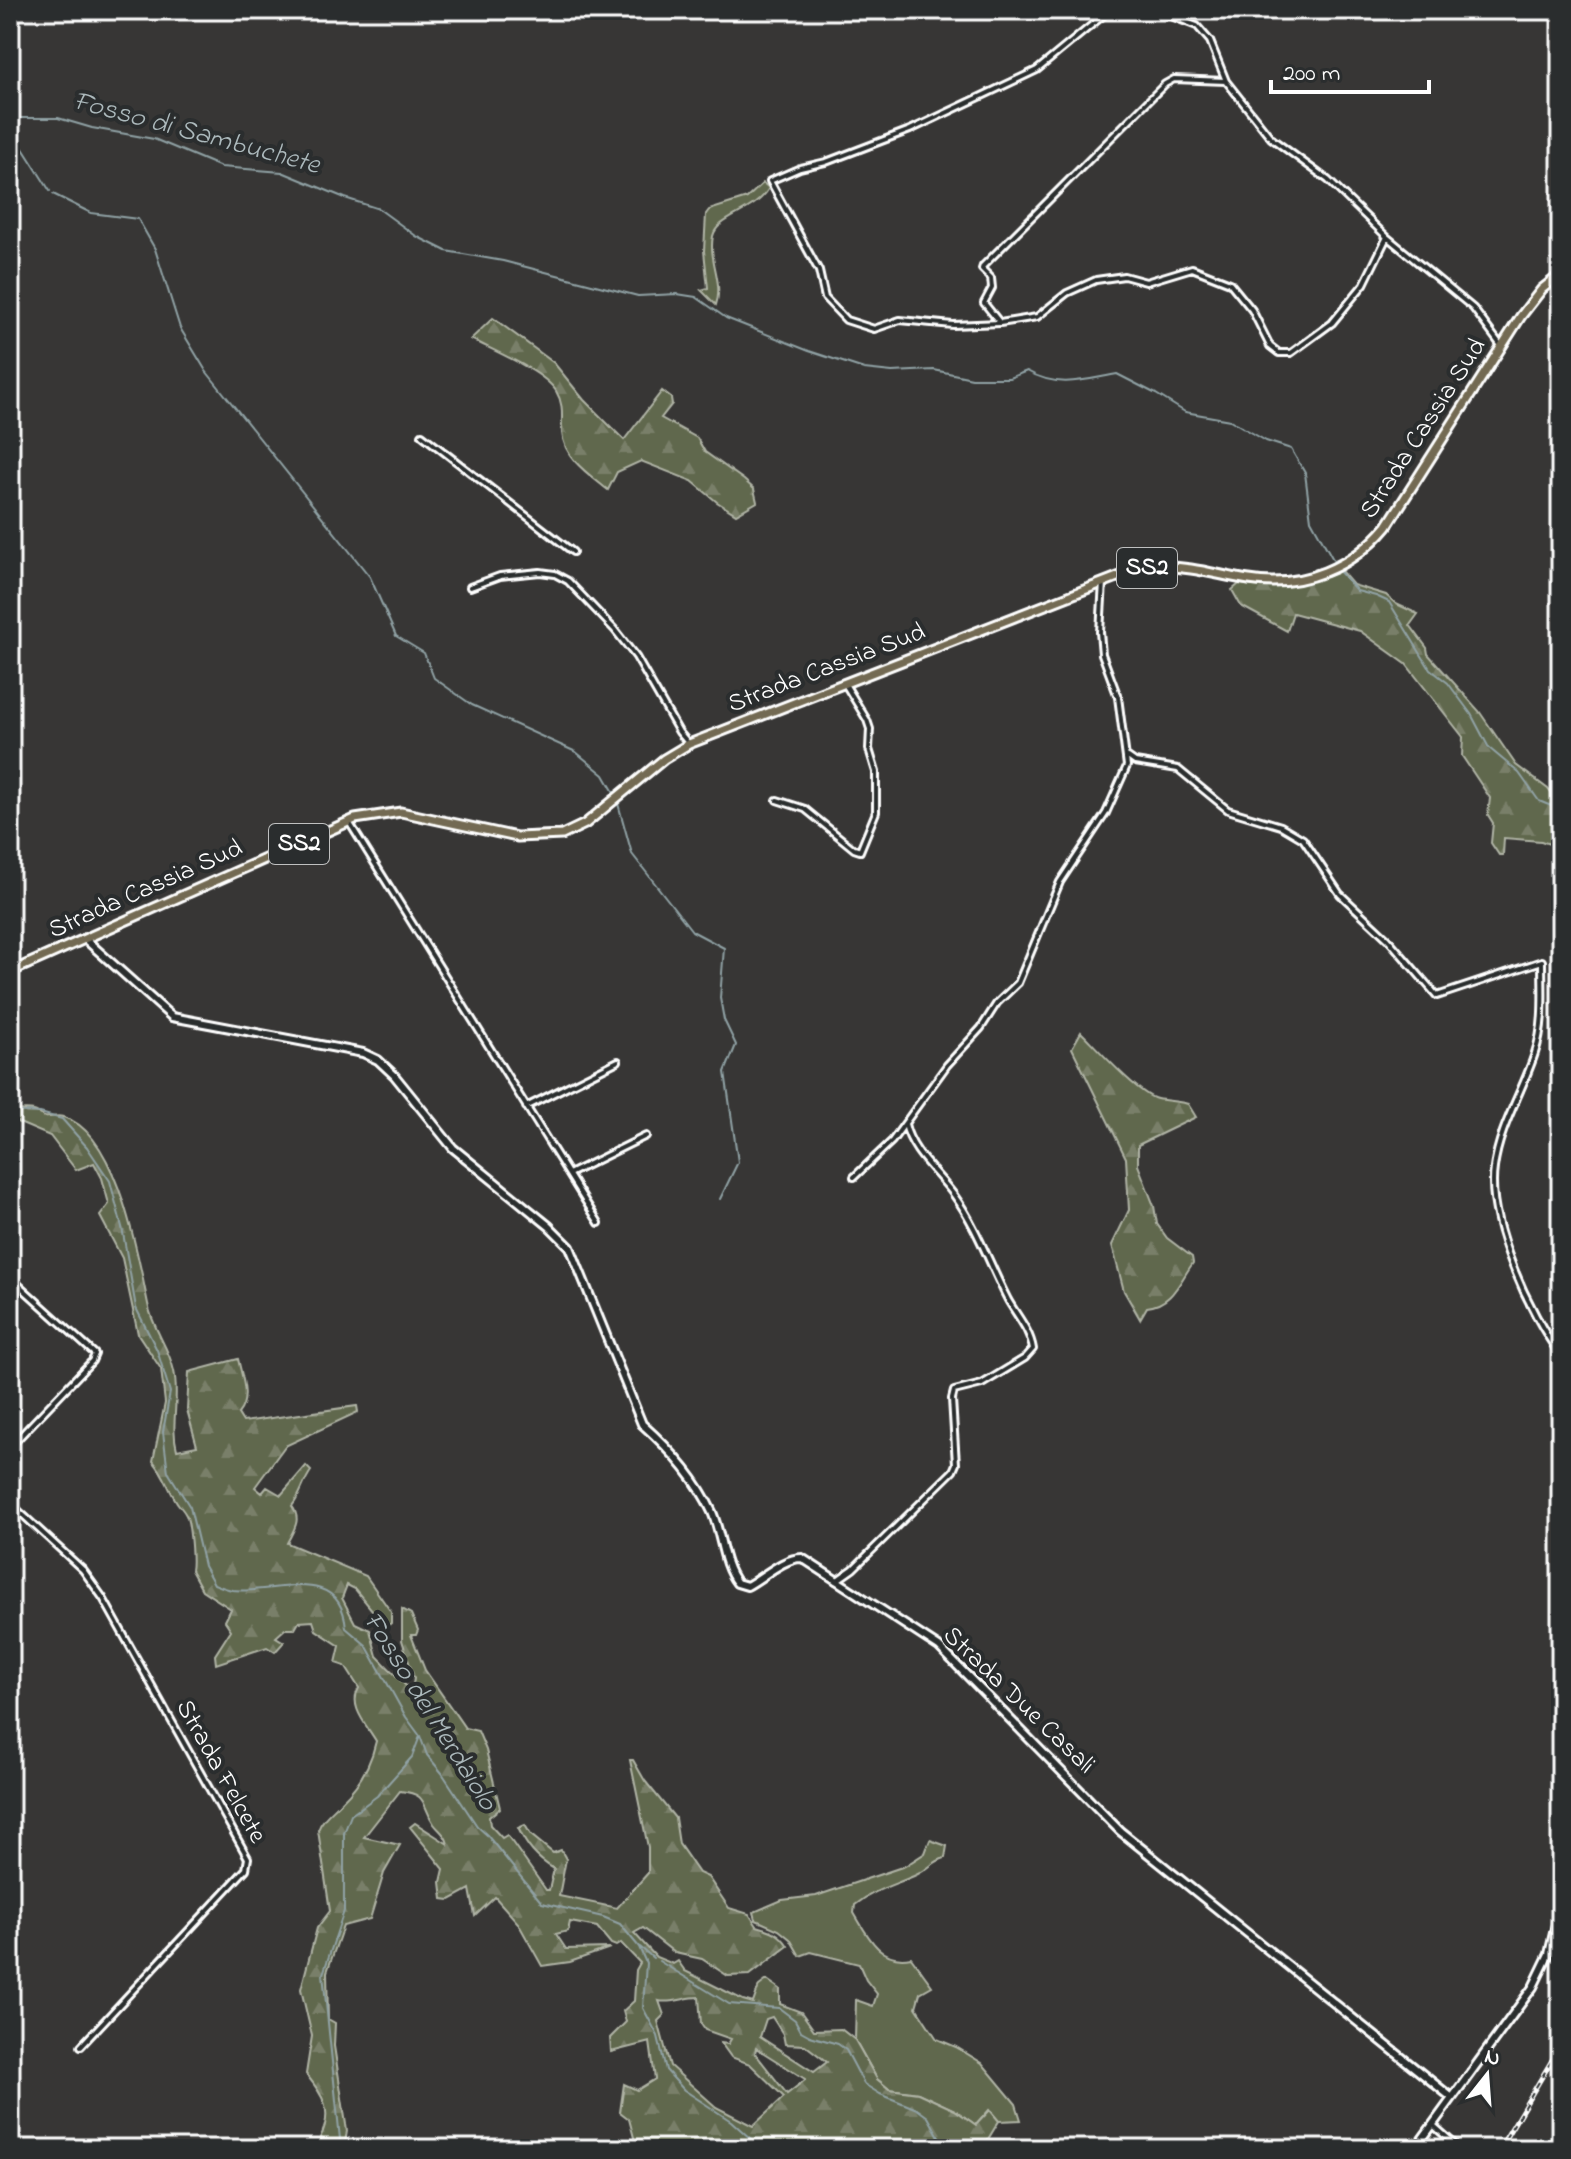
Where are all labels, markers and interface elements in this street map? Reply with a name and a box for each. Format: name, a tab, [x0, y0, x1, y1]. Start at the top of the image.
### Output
scale bar	[1271, 44, 1429, 94]
text: 200 m	[1283, 57, 1340, 92]
water label: Fosso di Sambuchete	[68, 81, 325, 187]
street label: Strada Cassia Sud	[1351, 331, 1497, 527]
road number: SS2	[1117, 548, 1177, 588]
street label: Strada Cassia Sud	[723, 614, 932, 724]
road number: SS2	[269, 824, 329, 864]
street label: Strada Cassia Sud	[43, 830, 249, 950]
water label: Fosso del Merdaiolo	[351, 1605, 507, 1820]
street label: Strada Due Casali	[933, 1618, 1103, 1784]
street label: Strada Felcete	[165, 1693, 275, 1851]
north arrow	[1447, 2035, 1527, 2115]
text: N	[1480, 2041, 1504, 2076]

